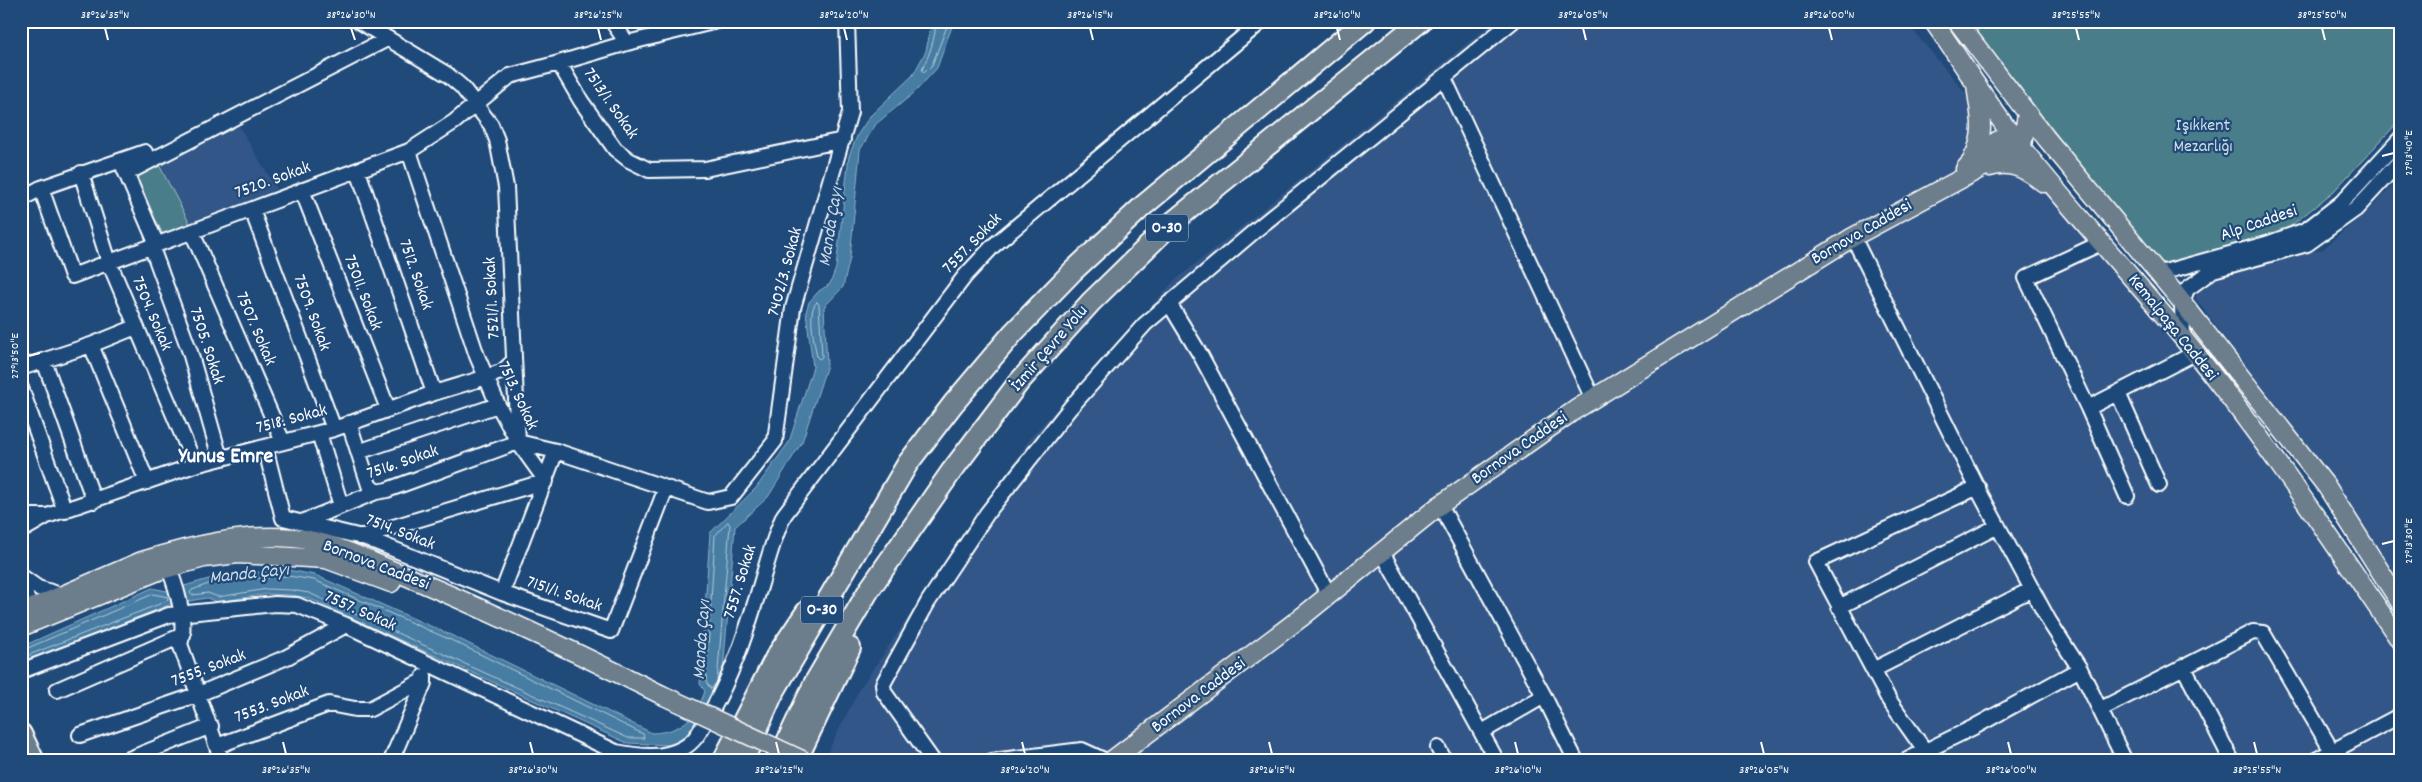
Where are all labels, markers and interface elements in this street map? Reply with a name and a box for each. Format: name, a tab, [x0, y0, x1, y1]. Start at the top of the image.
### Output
text: 38°26'35"N	[81, 7, 129, 24]
text: 38°26'30"N	[326, 7, 376, 24]
text: 38°26'25"N	[574, 7, 622, 24]
text: 38°26'20"N	[819, 7, 869, 24]
text: 38°26'15"N	[1067, 7, 1113, 24]
text: 38°26'10"N	[1314, 7, 1360, 24]
text: 38°26'05"N	[1558, 7, 1608, 24]
text: 38°26'00"N	[1804, 7, 1854, 24]
text: 38°25'55"N	[2052, 7, 2100, 24]
text: 38°25'50"N	[2297, 7, 2347, 24]
street label: 7513/1. Sokak	[576, 63, 644, 145]
park label: Işıkkent Mezarlığı	[2173, 114, 2233, 160]
text: 27°13'40"E	[2401, 130, 2418, 176]
street label: 7520. Sokak	[232, 156, 314, 206]
water label: Manda Çayı	[812, 184, 852, 269]
street label: Bornova Caddesi	[1807, 194, 1917, 272]
street label: Alp Caddesi	[2217, 199, 2301, 249]
street label: 7557. Sokak	[937, 208, 1009, 280]
road number: O-30	[1146, 214, 1188, 242]
street label: 7402/3. Sokak	[762, 225, 810, 319]
street label: 7512. Sokak	[391, 236, 439, 314]
street label: 75011. Sokak	[336, 252, 388, 334]
street label: 7521/1. Sokak	[478, 256, 508, 340]
street label: Kemalpaşa Caddesi	[2121, 269, 2223, 387]
street label: 7509. Sokak	[286, 271, 336, 355]
street label: 7504. Sokak	[124, 273, 178, 355]
street label: 7507. Sokak	[228, 288, 282, 370]
street label: İzmir Çevre Yolu	[1005, 300, 1095, 398]
street label: 7505. Sokak	[182, 304, 230, 388]
text: 27°13'50"E	[7, 333, 24, 379]
street label: 7513. Sokak	[490, 357, 544, 435]
street label: 7518. Sokak	[254, 399, 330, 441]
street label: Bornova Caddesi	[1467, 406, 1573, 492]
street label: 7516. Sokak	[364, 439, 442, 487]
district label: Yunus Emre	[178, 442, 274, 473]
street label: 7514. Sokak	[361, 508, 439, 558]
text: 27°13'30"E	[2401, 518, 2418, 564]
street label: Bornova Caddesi	[319, 534, 433, 598]
street label: 7557. Sokak	[718, 542, 764, 622]
water label: Manda Çayı	[208, 557, 292, 593]
street label: 7151/1. Sokak	[523, 570, 605, 620]
street label: 7557. Sokak	[320, 585, 400, 639]
road number: O-30	[801, 596, 843, 624]
water label: Manda Çayı	[687, 598, 719, 681]
street label: 7555. Sokak	[168, 643, 250, 695]
street label: Bornova Caddesi	[1146, 652, 1252, 740]
street label: 7553. Sokak	[231, 679, 313, 731]
text: 38°26'35"N	[262, 762, 310, 779]
text: 38°26'30"N	[508, 762, 558, 779]
text: 38°26'25"N	[755, 762, 803, 779]
text: 38°26'20"N	[1000, 762, 1050, 779]
text: 38°26'15"N	[1249, 762, 1295, 779]
text: 38°26'10"N	[1495, 762, 1541, 779]
text: 38°26'05"N	[1739, 762, 1789, 779]
text: 38°26'00"N	[1986, 762, 2036, 779]
text: 38°25'55"N	[2233, 762, 2281, 779]

